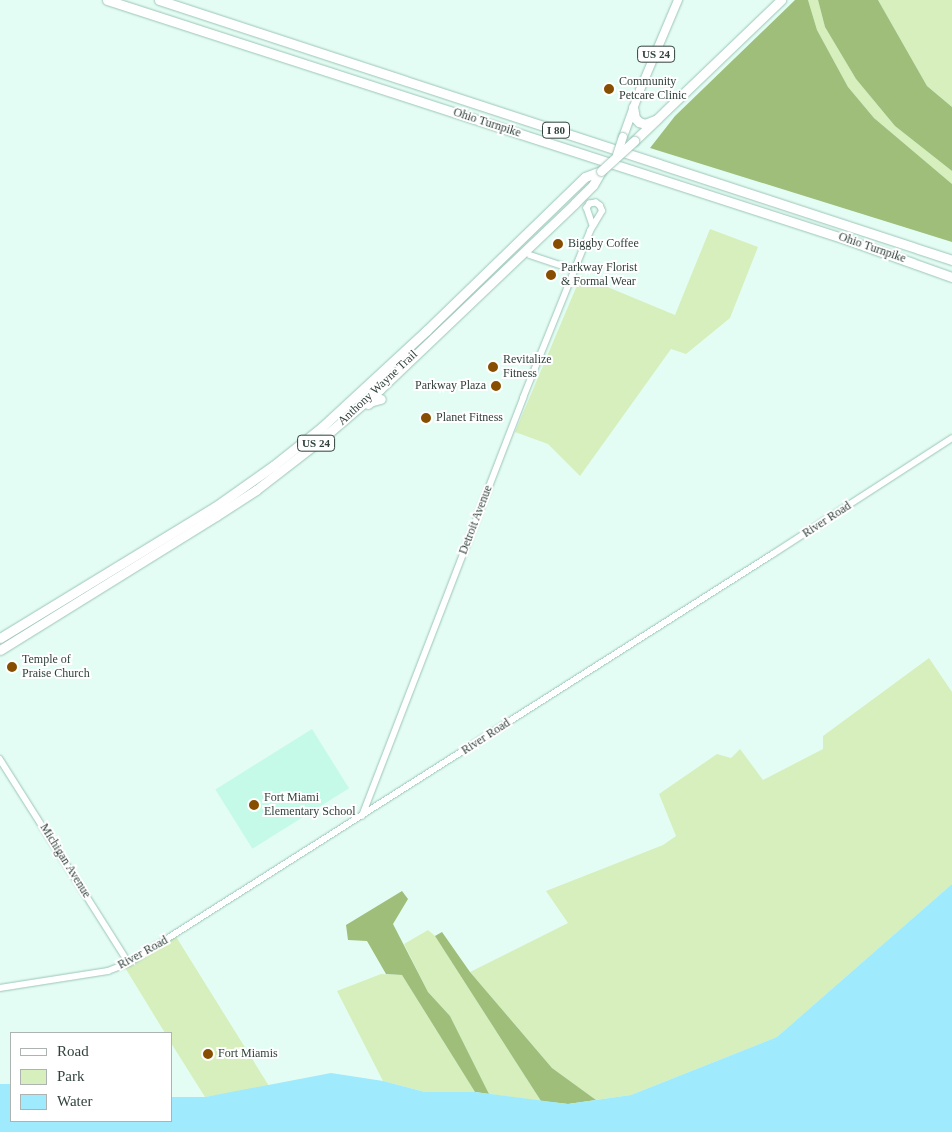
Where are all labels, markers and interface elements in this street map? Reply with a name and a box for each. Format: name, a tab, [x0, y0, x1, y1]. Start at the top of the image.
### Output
road number: US 24	[636, 46, 676, 62]
place label: Community Petcare Clinic	[619, 75, 687, 103]
marker: Community Petcare Clinic	[603, 83, 615, 95]
street label: Ohio Turnpike	[451, 105, 523, 141]
road number: I 80	[541, 122, 571, 138]
street label: Ohio Turnpike	[836, 230, 908, 266]
place label: Biggby Coffee	[568, 237, 639, 251]
marker: Biggby Coffee	[552, 238, 564, 250]
place label: Parkway Florist & Formal Wear	[561, 261, 637, 289]
marker: Parkway Florist & Formal Wear	[545, 269, 557, 281]
street label: Anthony Wayne Trail	[335, 347, 421, 429]
place label: Revitalize Fitness	[503, 353, 552, 381]
marker: Revitalize Fitness	[487, 361, 499, 373]
place label: Parkway Plaza	[415, 379, 486, 393]
marker: Parkway Plaza	[490, 380, 502, 392]
place label: Planet Fitness	[436, 411, 503, 425]
marker: Planet Fitness	[420, 412, 432, 424]
road number: US 24	[296, 434, 336, 452]
street label: Detroit Avenue	[456, 483, 496, 557]
street label: River Road	[800, 499, 854, 541]
place label: Temple of Praise Church	[22, 653, 90, 681]
marker: Temple of Praise Church	[6, 661, 18, 673]
street label: River Road	[459, 716, 513, 758]
place label: Fort Miami Elementary School	[264, 791, 356, 819]
marker: Fort Miami Elementary School	[248, 799, 260, 811]
street label: Michigan Avenue	[36, 821, 94, 901]
street label: River Road	[115, 933, 171, 973]
legend	[10, 1032, 172, 1122]
text: Road	[57, 1043, 89, 1059]
place label: Fort Miamis	[218, 1047, 278, 1061]
marker: Fort Miamis	[202, 1048, 214, 1060]
text: Park	[57, 1068, 85, 1084]
text: Water	[57, 1093, 92, 1109]

